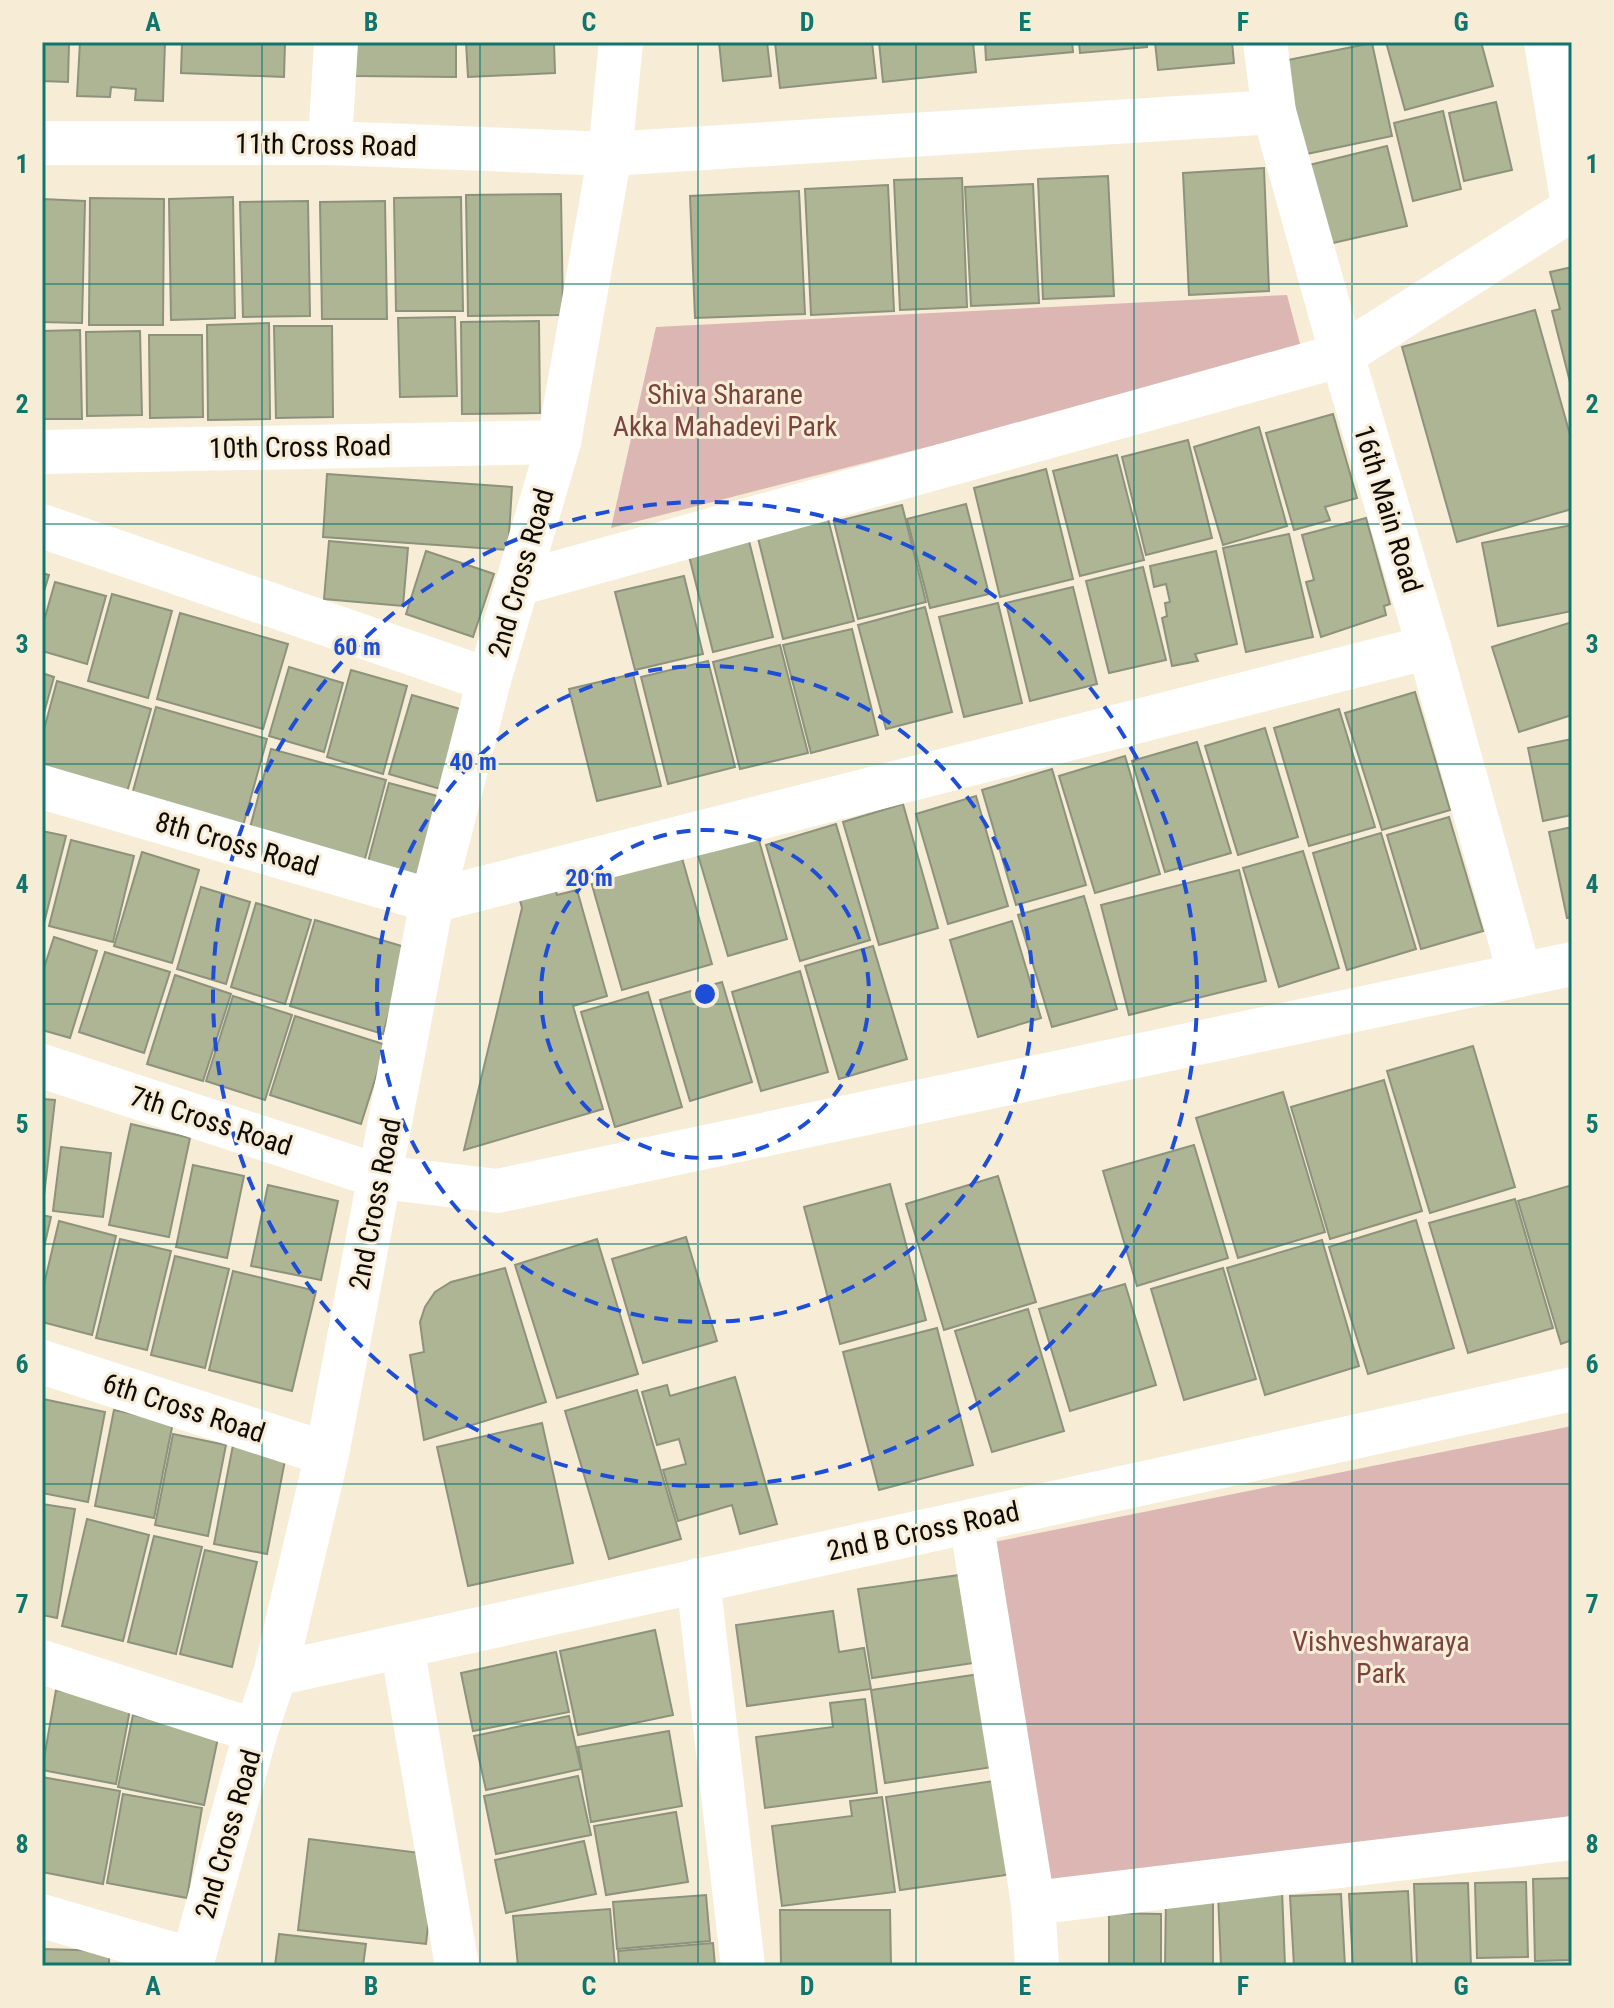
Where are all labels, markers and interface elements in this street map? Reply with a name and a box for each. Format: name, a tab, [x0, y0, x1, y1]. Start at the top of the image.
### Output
text: A	[145, 7, 161, 37]
text: B	[364, 7, 378, 37]
text: C	[582, 7, 597, 37]
text: D	[800, 7, 814, 37]
text: E	[1019, 7, 1032, 37]
text: F	[1237, 7, 1249, 37]
text: G	[1453, 7, 1469, 37]
street label: 11th Cross Road	[235, 127, 417, 163]
text: 1	[15, 149, 29, 179]
text: 1	[1585, 149, 1599, 179]
park label: Shiva Sharane Akka Mahadevi Park	[613, 378, 838, 443]
text: 2	[15, 389, 29, 419]
text: 2	[1585, 389, 1599, 419]
street label: 16th Main Road	[1347, 421, 1429, 597]
street label: 10th Cross Road	[209, 429, 391, 465]
street label: 2nd Cross Road	[481, 485, 561, 661]
text: 3	[15, 629, 29, 659]
text: 3	[1585, 629, 1599, 659]
text: 60 m	[333, 633, 381, 661]
text: 40 m	[449, 748, 497, 776]
street label: 8th Cross Road	[151, 805, 323, 883]
text: 20 m	[565, 864, 613, 892]
text: 4	[15, 869, 29, 899]
text: 4	[1585, 869, 1599, 899]
centre of rings	[691, 980, 719, 1008]
street label: 7th Cross Road	[126, 1079, 296, 1163]
text: 5	[15, 1109, 29, 1139]
text: 5	[1585, 1109, 1599, 1139]
street label: 2nd Cross Road	[342, 1115, 408, 1293]
text: 6	[15, 1349, 29, 1379]
text: 6	[1585, 1349, 1599, 1379]
street label: 6th Cross Road	[99, 1366, 269, 1450]
street label: 2nd B Cross Road	[824, 1495, 1022, 1567]
text: 7	[15, 1589, 29, 1619]
text: 7	[1585, 1589, 1599, 1619]
park label: Vishveshwaraya Park	[1292, 1625, 1470, 1690]
street label: 2nd Cross Road	[188, 1746, 268, 1922]
text: 8	[15, 1829, 29, 1859]
text: 8	[1585, 1829, 1599, 1859]
text: A	[145, 1971, 161, 2001]
text: B	[364, 1971, 378, 2001]
text: C	[582, 1971, 597, 2001]
text: D	[800, 1971, 814, 2001]
text: E	[1019, 1971, 1032, 2001]
text: F	[1237, 1971, 1249, 2001]
text: G	[1453, 1971, 1469, 2001]

